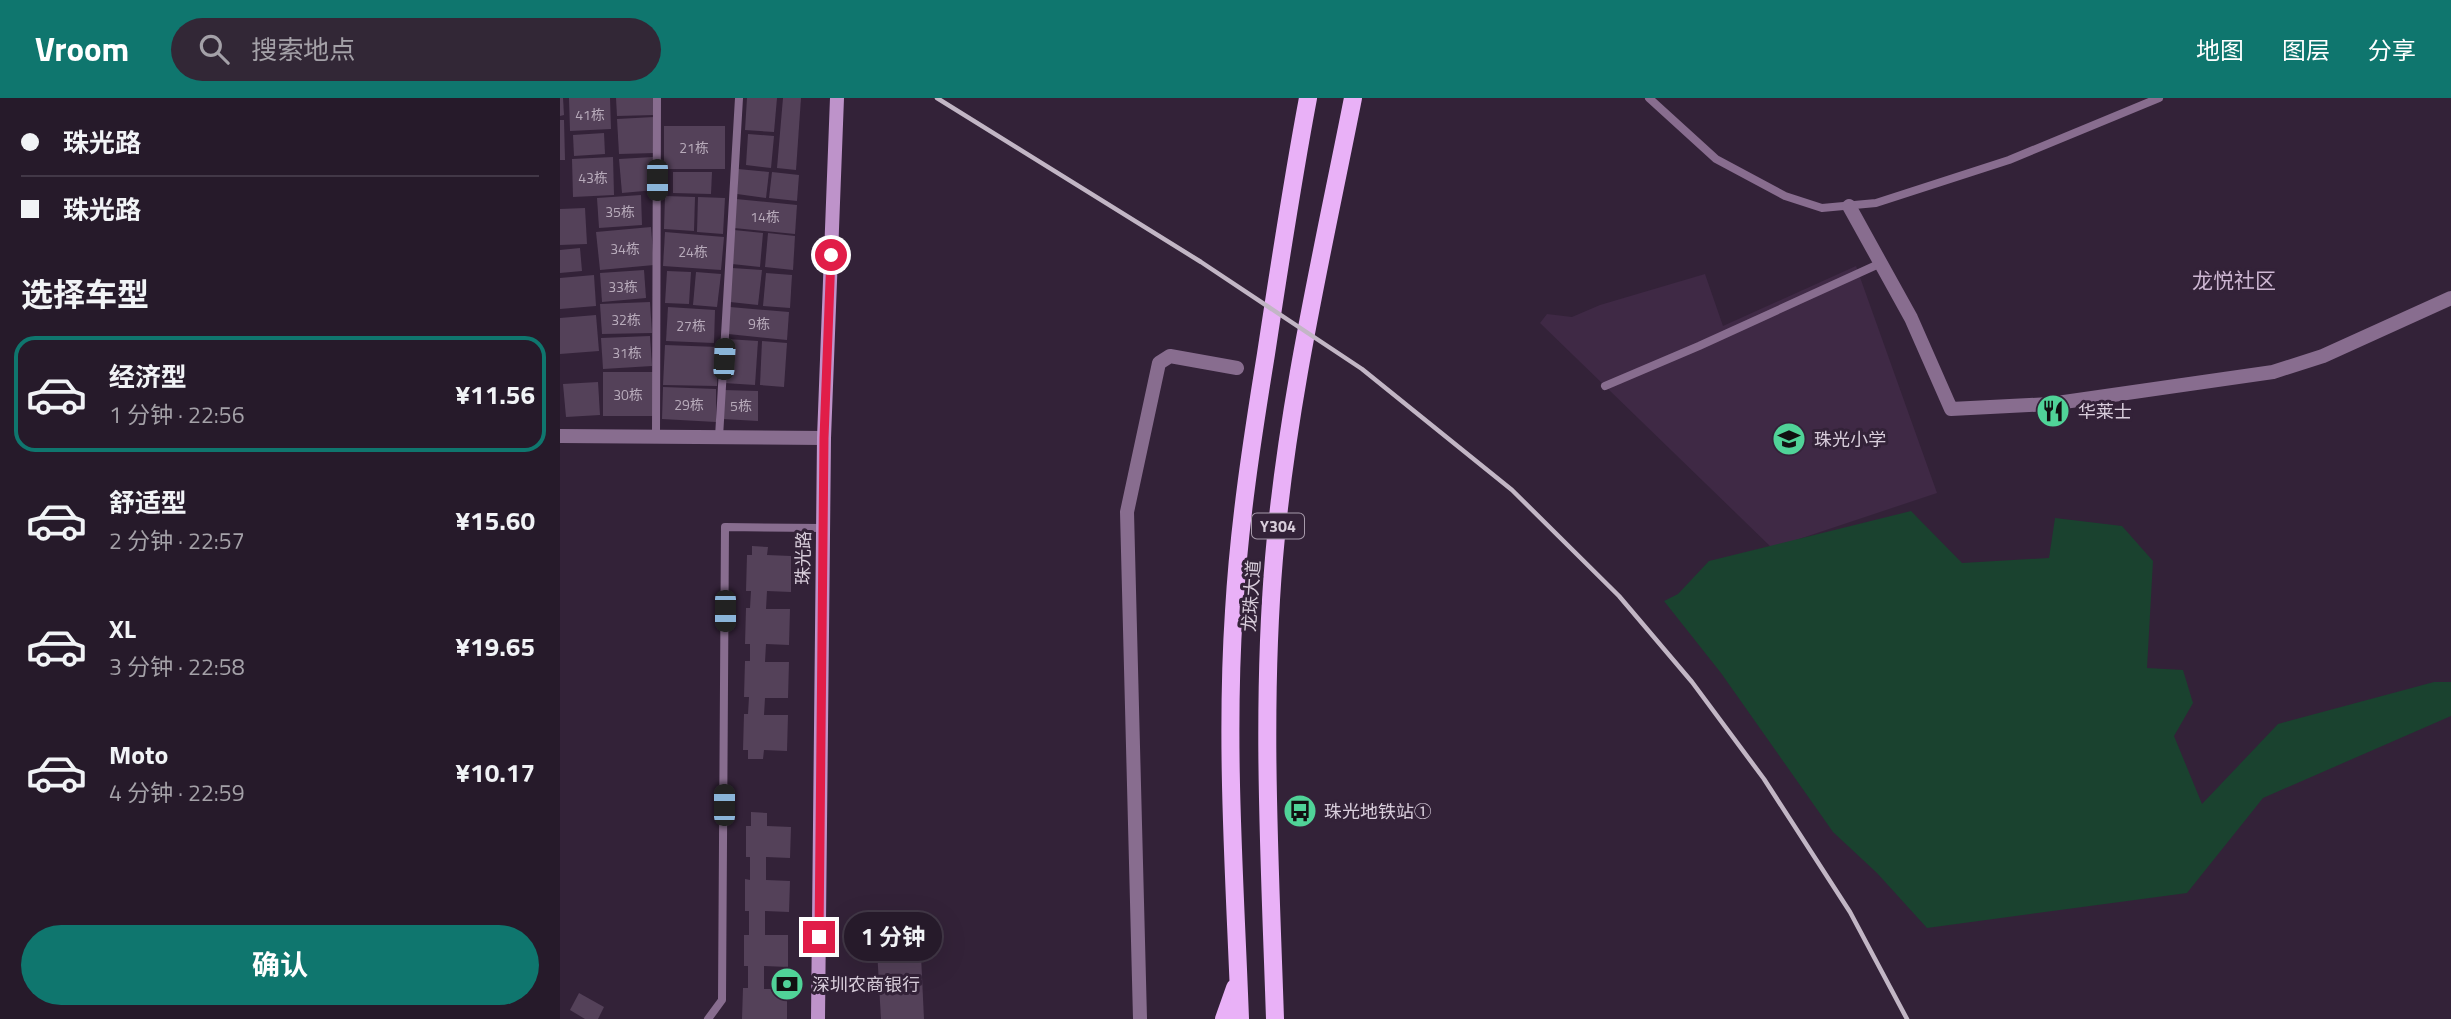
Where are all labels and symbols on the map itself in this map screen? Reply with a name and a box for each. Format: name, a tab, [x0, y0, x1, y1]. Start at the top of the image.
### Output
house number: 41栋	[575, 104, 605, 125]
house number: 21栋	[679, 137, 709, 158]
car	[647, 159, 668, 201]
house number: 43栋	[578, 167, 608, 188]
house number: 35栋	[605, 201, 635, 222]
house number: 14栋	[750, 206, 780, 227]
house number: 34栋	[610, 238, 640, 259]
route start	[815, 239, 847, 271]
house number: 24栋	[678, 241, 708, 262]
district label: 龙悦社区	[2192, 264, 2276, 296]
house number: 33栋	[608, 276, 638, 297]
house number: 32栋	[611, 309, 641, 330]
house number: 9栋	[748, 313, 770, 334]
house number: 27栋	[676, 315, 706, 336]
car	[713, 337, 736, 381]
house number: 31栋	[612, 342, 642, 363]
house number: 30栋	[613, 384, 643, 405]
restaurant icon: 华莱士	[2034, 392, 2072, 430]
house number: 29栋	[674, 394, 704, 415]
house number: 5栋	[730, 395, 752, 416]
place label: 华莱士	[2078, 398, 2132, 425]
school or university icon: 珠光小学	[1770, 420, 1808, 458]
place label: 珠光小学	[1814, 426, 1886, 453]
road number: Y304	[1252, 514, 1304, 538]
street label: 珠光路	[789, 531, 817, 585]
street label: 龙珠大道	[1235, 559, 1267, 633]
car	[715, 590, 736, 632]
car	[714, 784, 735, 826]
bus stop icon: 珠光地铁站①	[1281, 792, 1319, 830]
place label: 珠光地铁站①	[1324, 798, 1432, 825]
callout: 1 分钟	[844, 912, 942, 962]
route end	[803, 921, 835, 953]
bank icon: 深圳农商银行	[768, 965, 806, 1003]
place label: 深圳农商银行	[812, 971, 920, 998]

